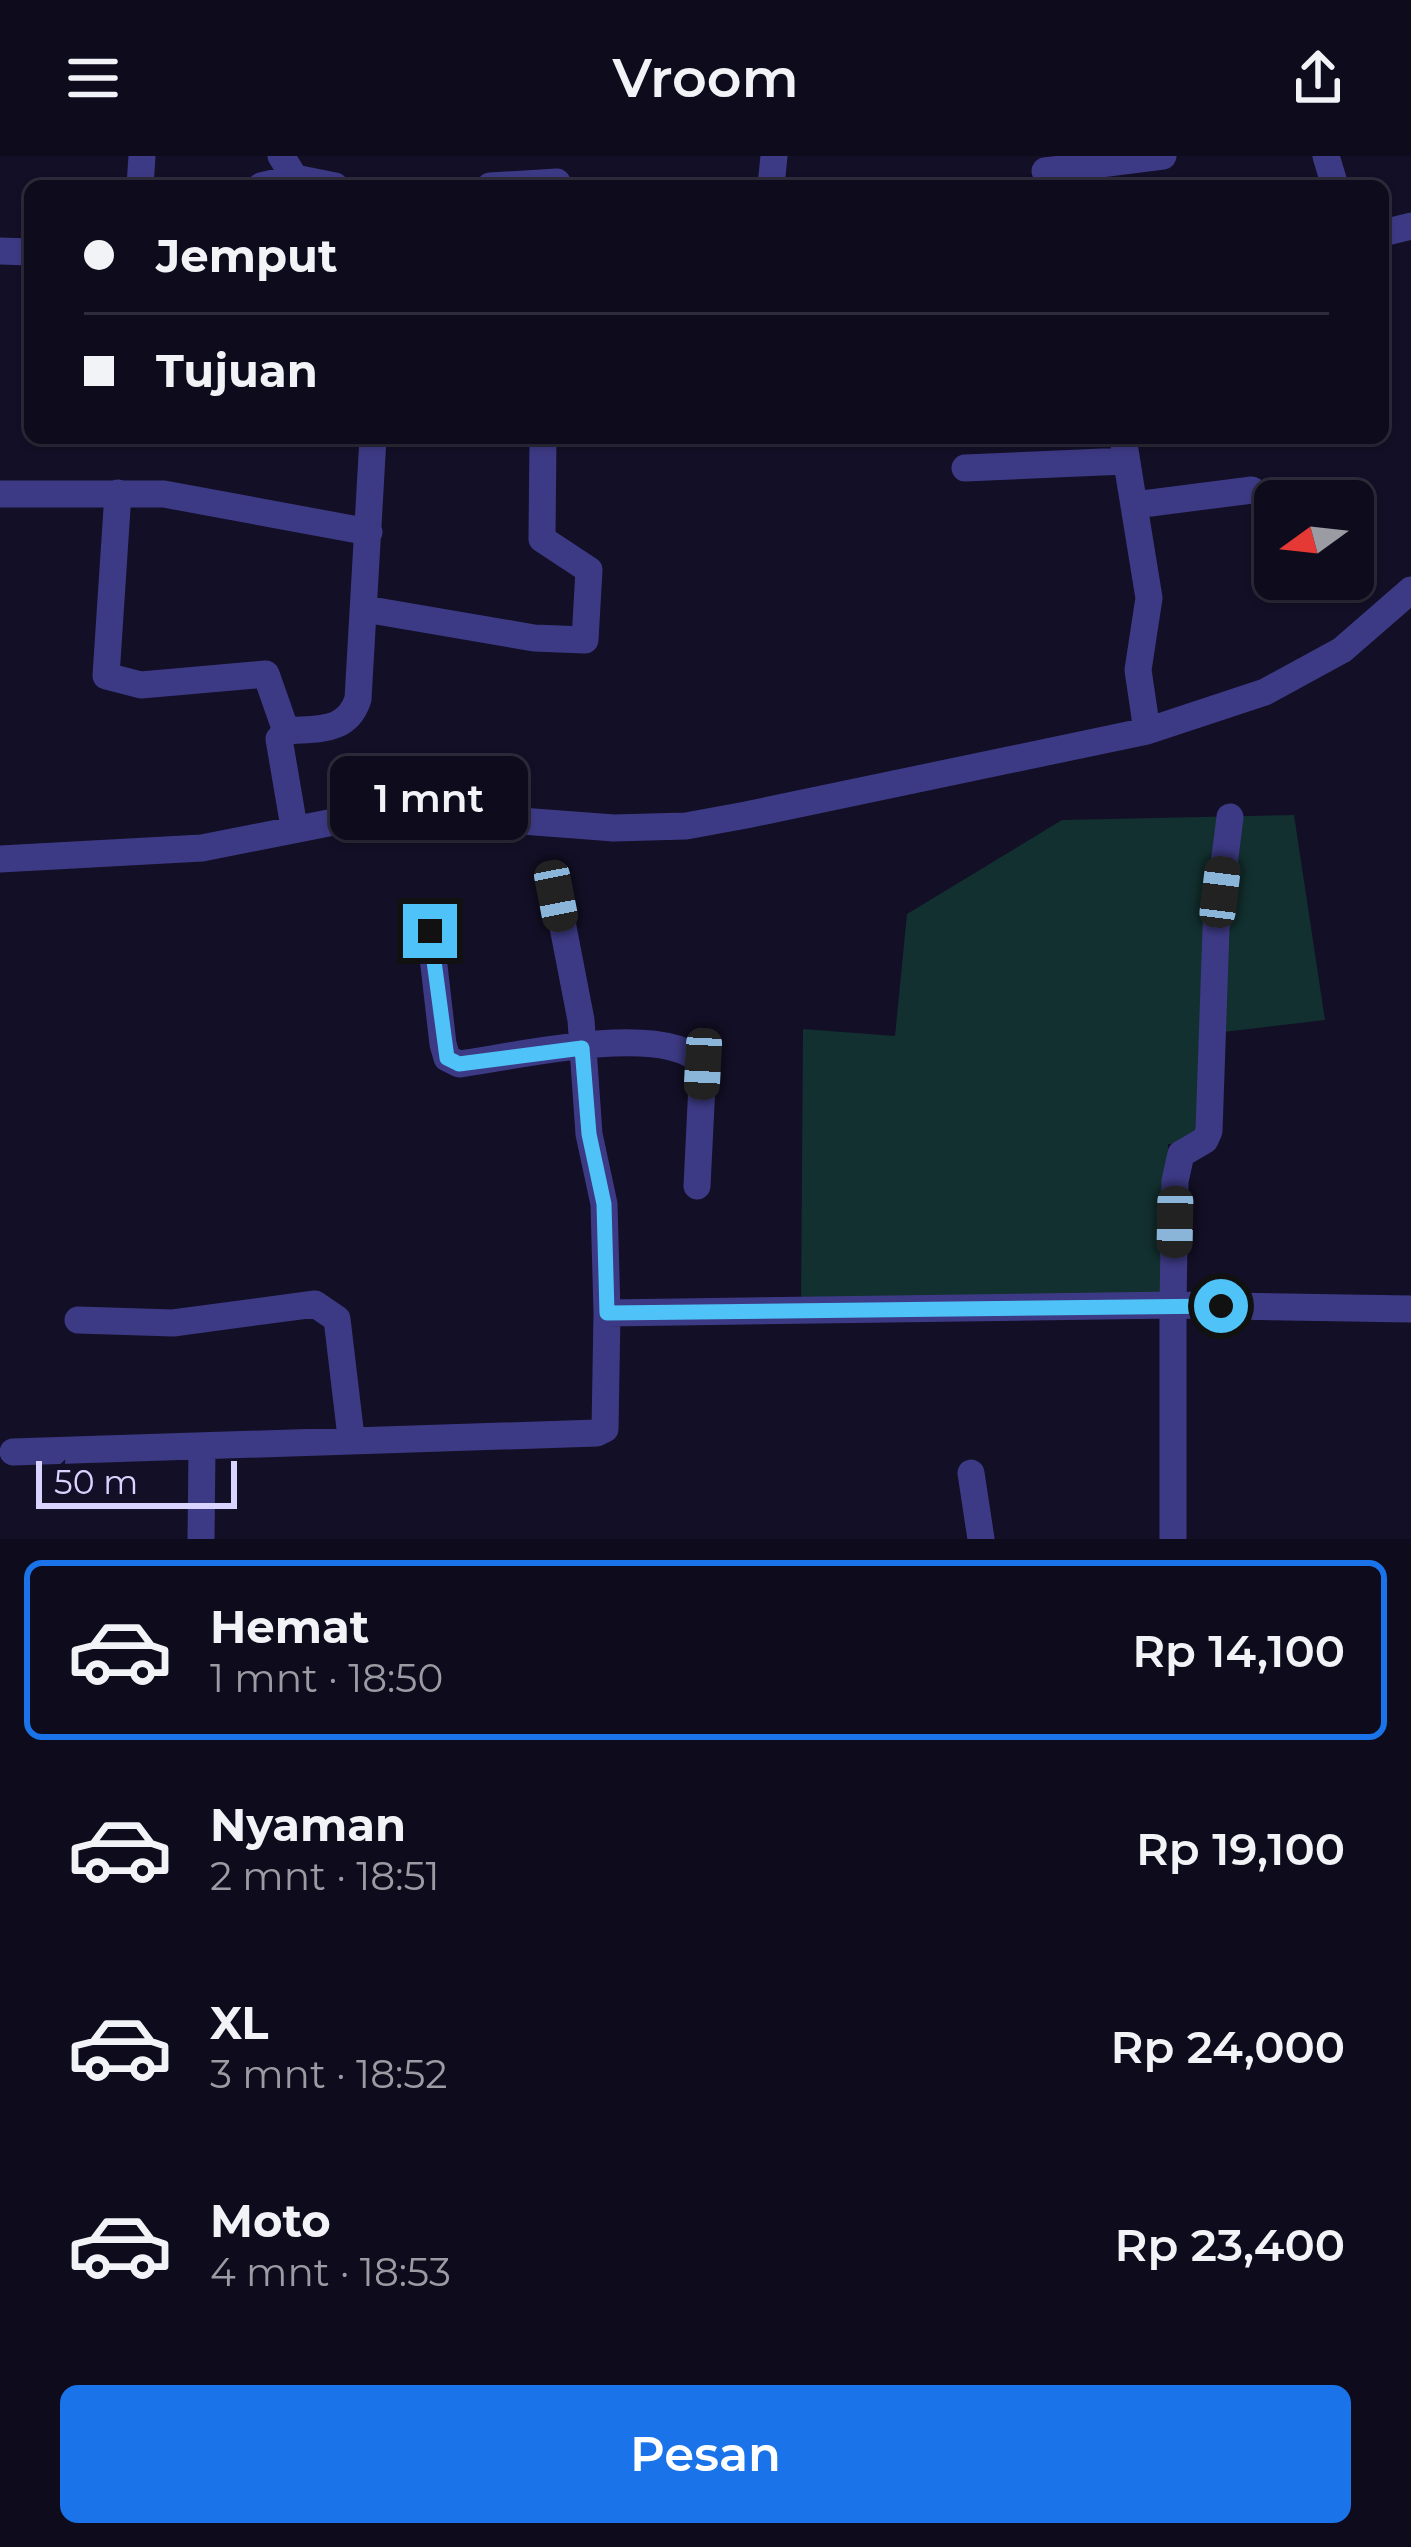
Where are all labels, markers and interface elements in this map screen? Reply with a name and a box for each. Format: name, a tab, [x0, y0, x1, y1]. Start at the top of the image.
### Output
icon: menu	[60, 45, 126, 111]
text: Vroom	[612, 45, 799, 111]
icon: share	[1285, 45, 1351, 111]
text: Jemput	[156, 228, 338, 283]
text: Tujuan	[156, 343, 318, 398]
north arrow	[1254, 480, 1374, 600]
map controls	[1254, 480, 1374, 600]
callout: 1 mnt	[331, 757, 529, 841]
text: 1 mnt	[374, 774, 484, 822]
car	[1198, 854, 1242, 930]
car	[531, 857, 581, 935]
route end	[403, 904, 457, 958]
car	[683, 1027, 723, 1101]
car	[1156, 1186, 1194, 1258]
route start	[1194, 1279, 1248, 1333]
scale bar	[36, 1455, 237, 1508]
text: 50 m	[54, 1462, 138, 1502]
icon: car	[66, 1596, 174, 1704]
text: Hemat	[210, 1599, 369, 1654]
text: Rp 14,100	[1132, 1623, 1345, 1678]
text: 1 mnt · 18:50	[210, 1654, 443, 1702]
icon: car	[66, 1794, 174, 1902]
text: Nyaman	[210, 1797, 406, 1852]
text: Rp 19,100	[1136, 1821, 1345, 1876]
text: 2 mnt · 18:51	[210, 1852, 440, 1900]
icon: car	[66, 1992, 174, 2100]
text: XL	[210, 1995, 268, 2050]
text: Rp 24,000	[1111, 2019, 1345, 2074]
text: 3 mnt · 18:52	[210, 2050, 447, 2098]
icon: car	[66, 2190, 174, 2298]
text: Moto	[210, 2193, 331, 2248]
text: Rp 23,400	[1115, 2217, 1345, 2272]
text: 4 mnt · 18:53	[210, 2248, 451, 2296]
button: Pesan	[60, 2385, 1351, 2523]

